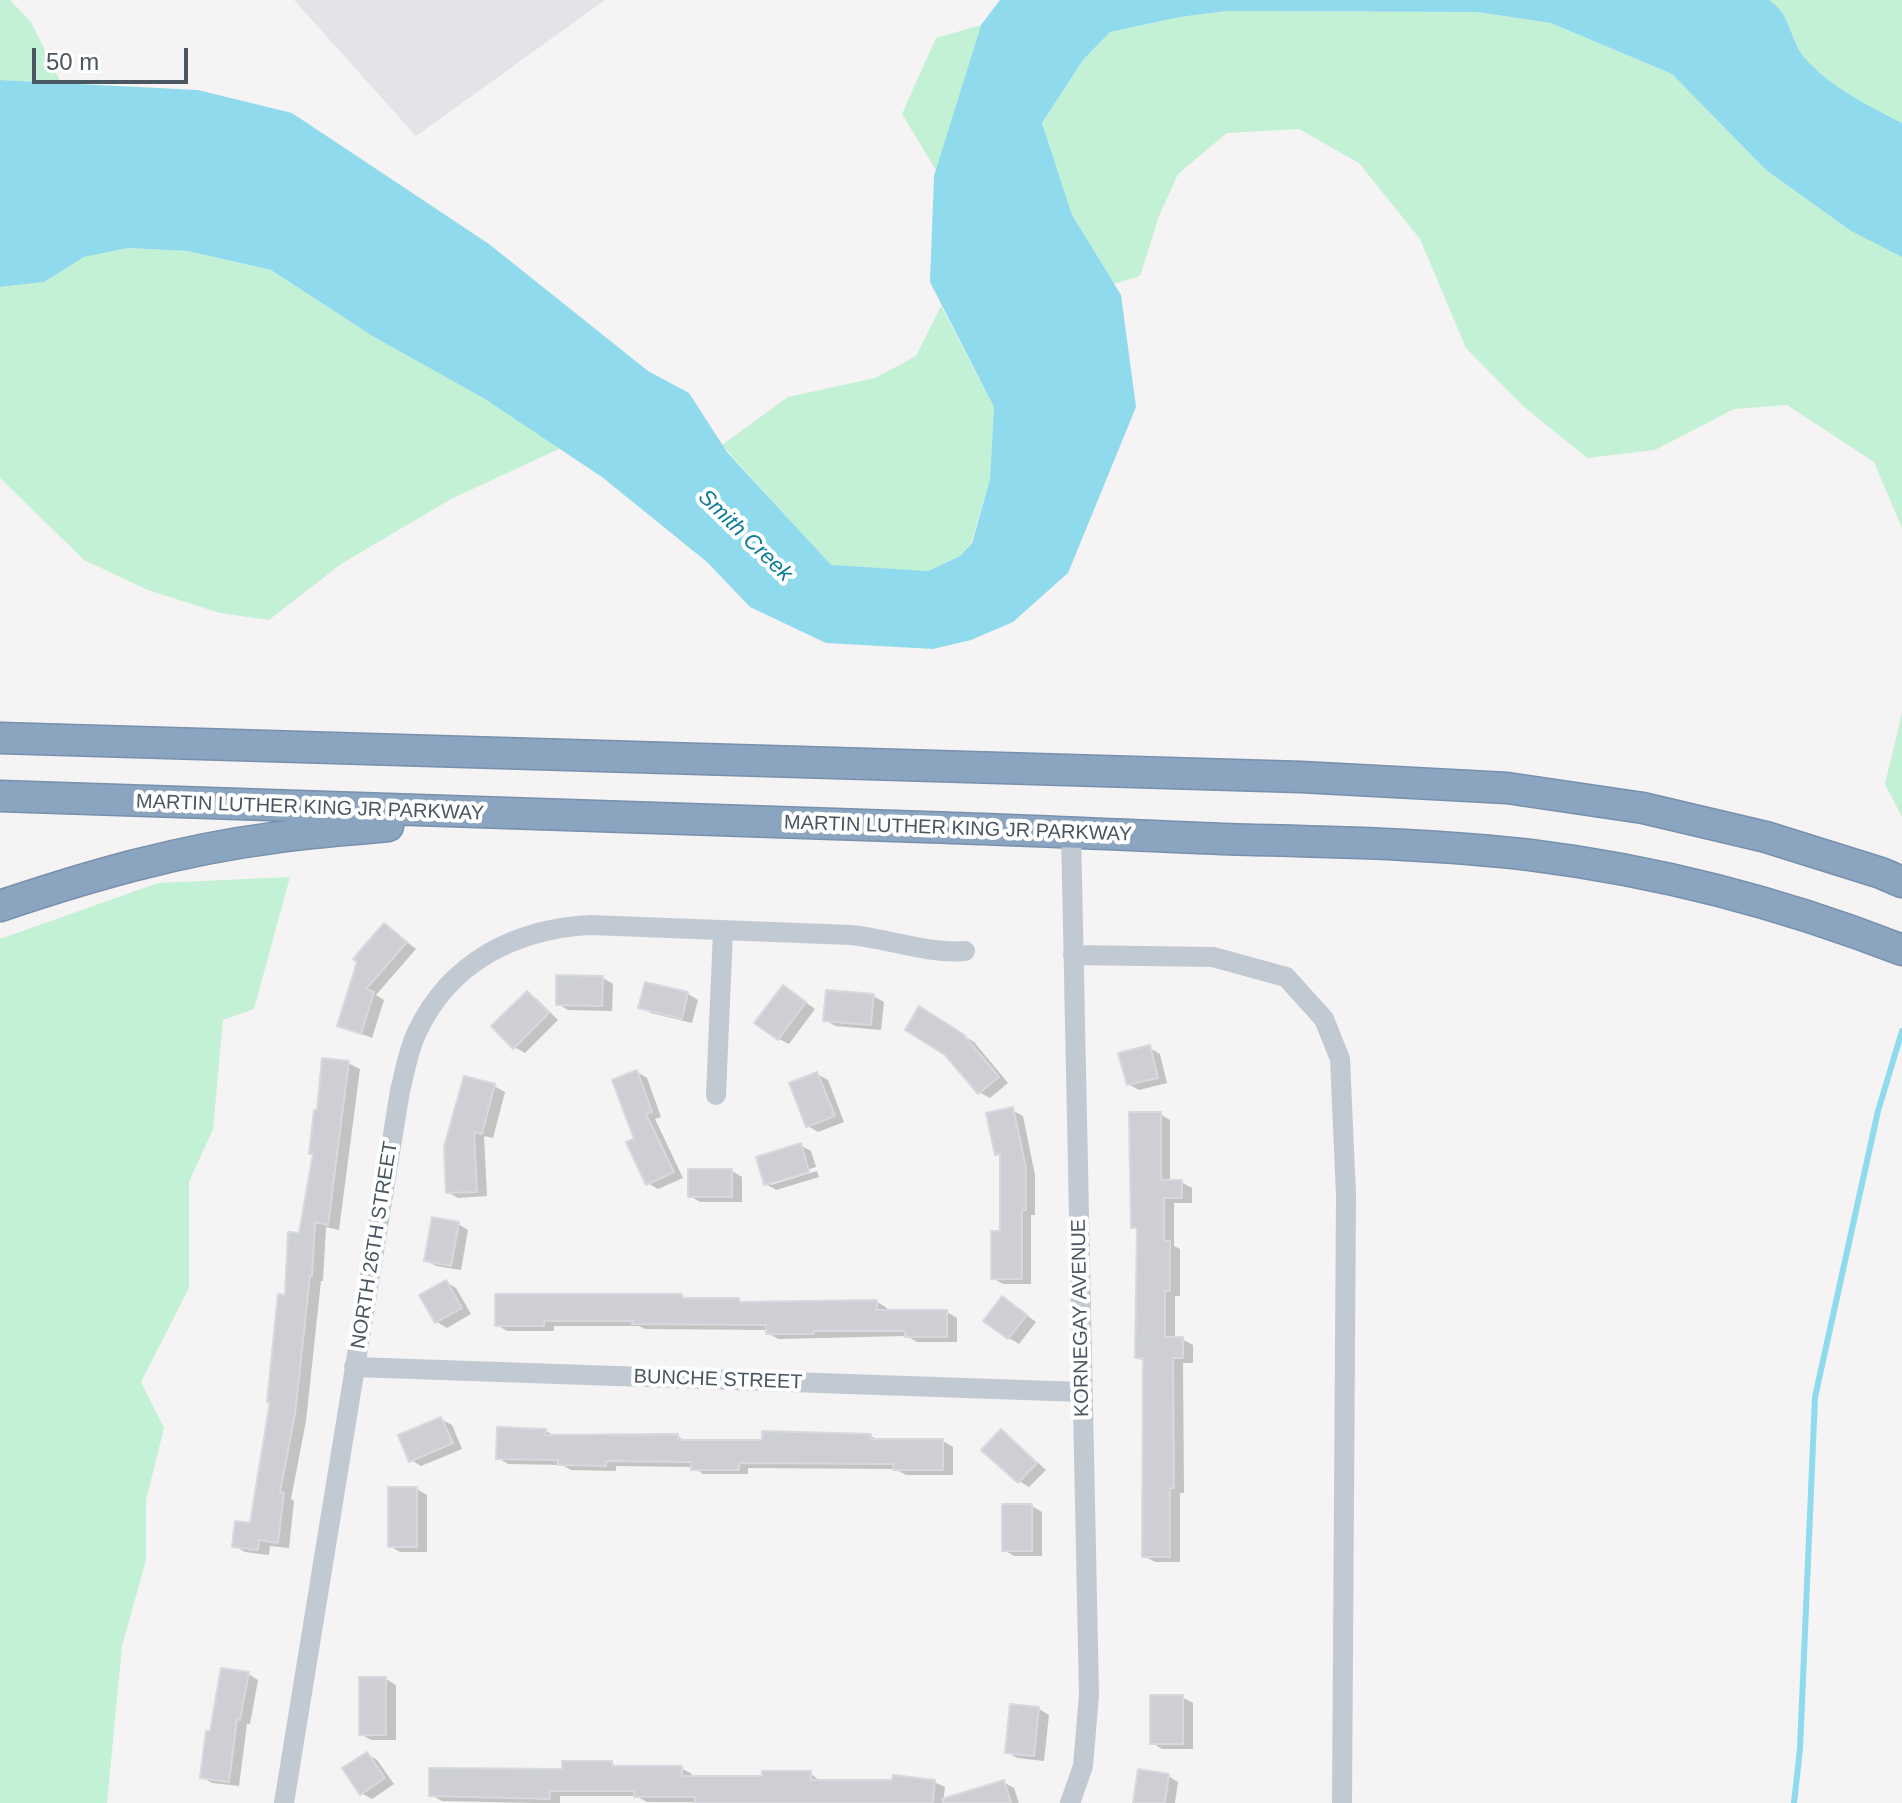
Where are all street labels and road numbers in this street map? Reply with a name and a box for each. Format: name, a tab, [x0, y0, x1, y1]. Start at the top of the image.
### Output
street label: MARTIN LUTHER KING JR PARKWAY	[136, 790, 484, 826]
street label: MARTIN LUTHER KING JR PARKWAY	[784, 811, 1132, 847]
street label: NORTH 26TH STREET	[347, 1140, 403, 1350]
street label: KORNEGAY AVENUE	[1067, 1219, 1095, 1417]
street label: BUNCHE STREET	[633, 1365, 803, 1395]

